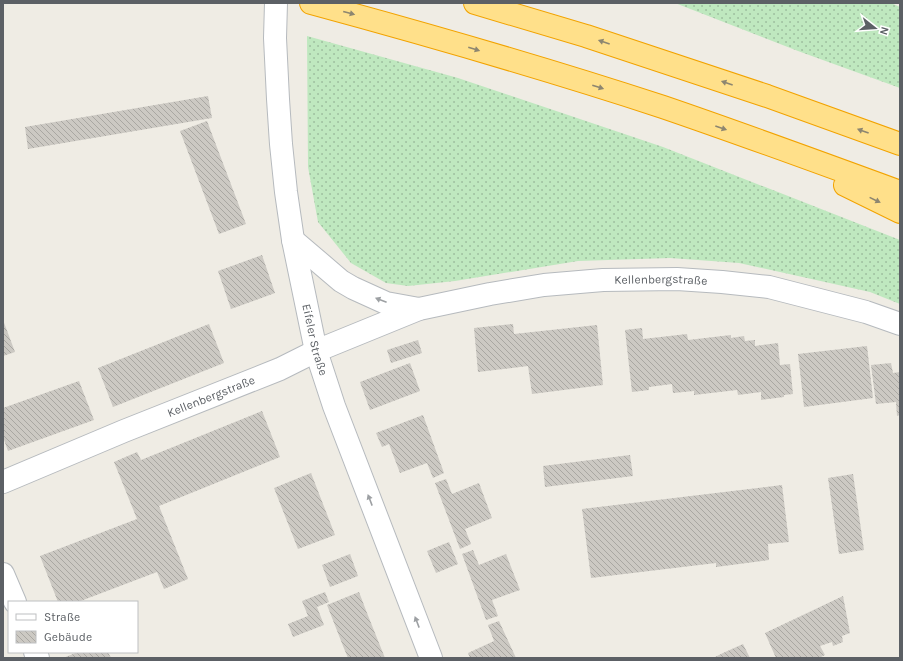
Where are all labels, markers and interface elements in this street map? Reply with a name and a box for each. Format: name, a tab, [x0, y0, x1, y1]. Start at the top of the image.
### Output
north arrow	[855, 8, 895, 48]
one-way arrow	[343, 10, 355, 16]
text: N	[877, 25, 891, 36]
one-way arrow	[598, 38, 610, 44]
one-way arrow	[468, 46, 480, 52]
one-way arrow	[721, 80, 733, 86]
one-way arrow	[592, 84, 604, 90]
one-way arrow	[716, 125, 728, 131]
one-way arrow	[857, 128, 869, 134]
one-way arrow	[870, 196, 881, 203]
street label: Kellenbergstraße	[614, 272, 708, 288]
one-way arrow	[375, 297, 387, 303]
street label: Eifeler Straße	[299, 302, 331, 377]
street label: Kellenbergstraße	[165, 373, 257, 420]
one-way arrow	[367, 494, 373, 506]
legend	[8, 601, 138, 653]
text: Straße	[44, 610, 80, 624]
one-way arrow	[413, 615, 419, 627]
text: Gebäude	[44, 630, 92, 644]

